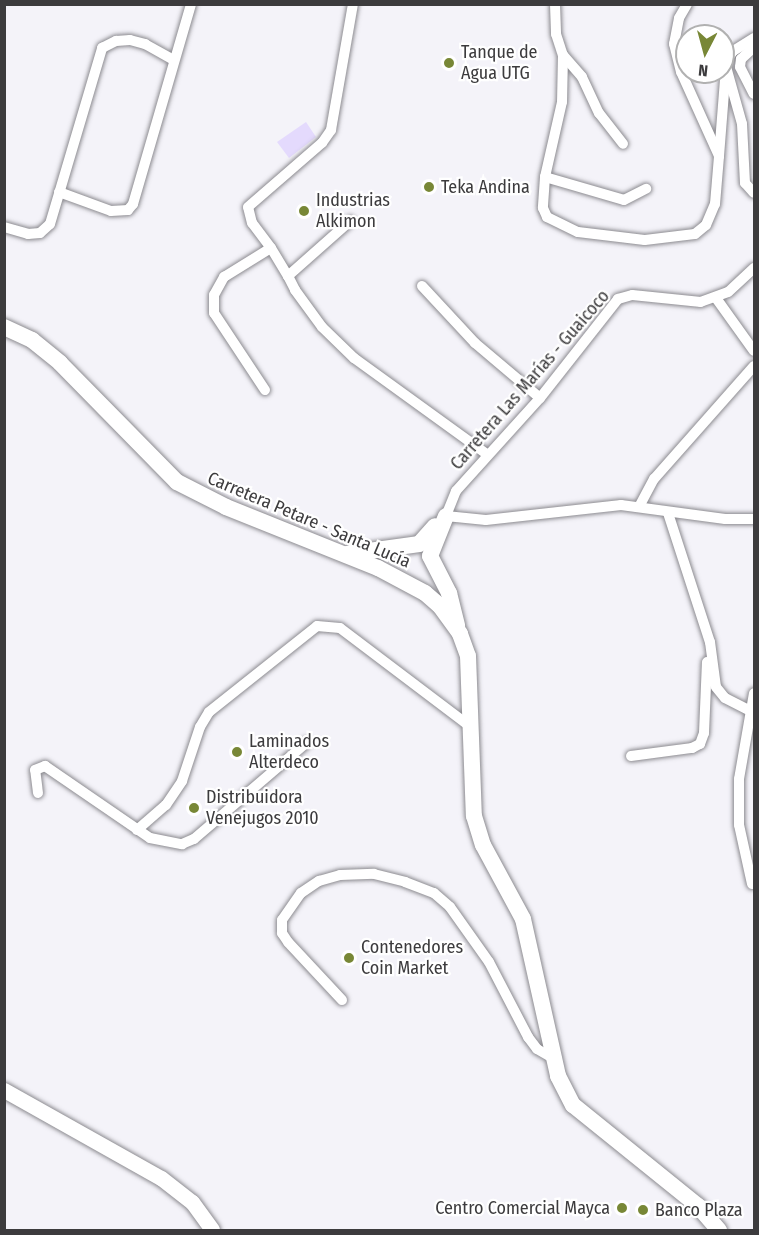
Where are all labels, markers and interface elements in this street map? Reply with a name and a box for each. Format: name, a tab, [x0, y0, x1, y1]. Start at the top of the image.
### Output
north arrow	[675, 24, 735, 84]
place label: Tanque de Agua UTG	[461, 42, 537, 84]
marker: Tanque de Agua UTG	[442, 56, 456, 70]
text: N	[698, 60, 709, 80]
place label: Teka Andina	[441, 176, 530, 198]
marker: Teka Andina	[422, 180, 436, 194]
place label: Industrias Alkimon	[316, 190, 390, 232]
marker: Industrias Alkimon	[297, 204, 311, 218]
street label: Carretera Las Marías - Guaicoco	[446, 286, 614, 474]
street label: Carretera Petare - Santa Lucía	[204, 467, 414, 573]
place label: Laminados Alterdeco	[249, 731, 329, 774]
marker: Laminados Alterdeco	[230, 745, 244, 759]
place label: Distribuidora Venejugos 2010	[206, 787, 319, 830]
marker: Distribuidora Venejugos 2010	[187, 801, 201, 815]
place label: Contenedores Coin Market	[361, 937, 463, 980]
marker: Contenedores Coin Market	[342, 951, 356, 965]
place label: Centro Comercial Mayca	[435, 1197, 610, 1219]
place label: Banco Plaza	[655, 1199, 743, 1221]
marker: Centro Comercial Mayca	[615, 1201, 629, 1215]
marker: Banco Plaza	[636, 1203, 650, 1217]

